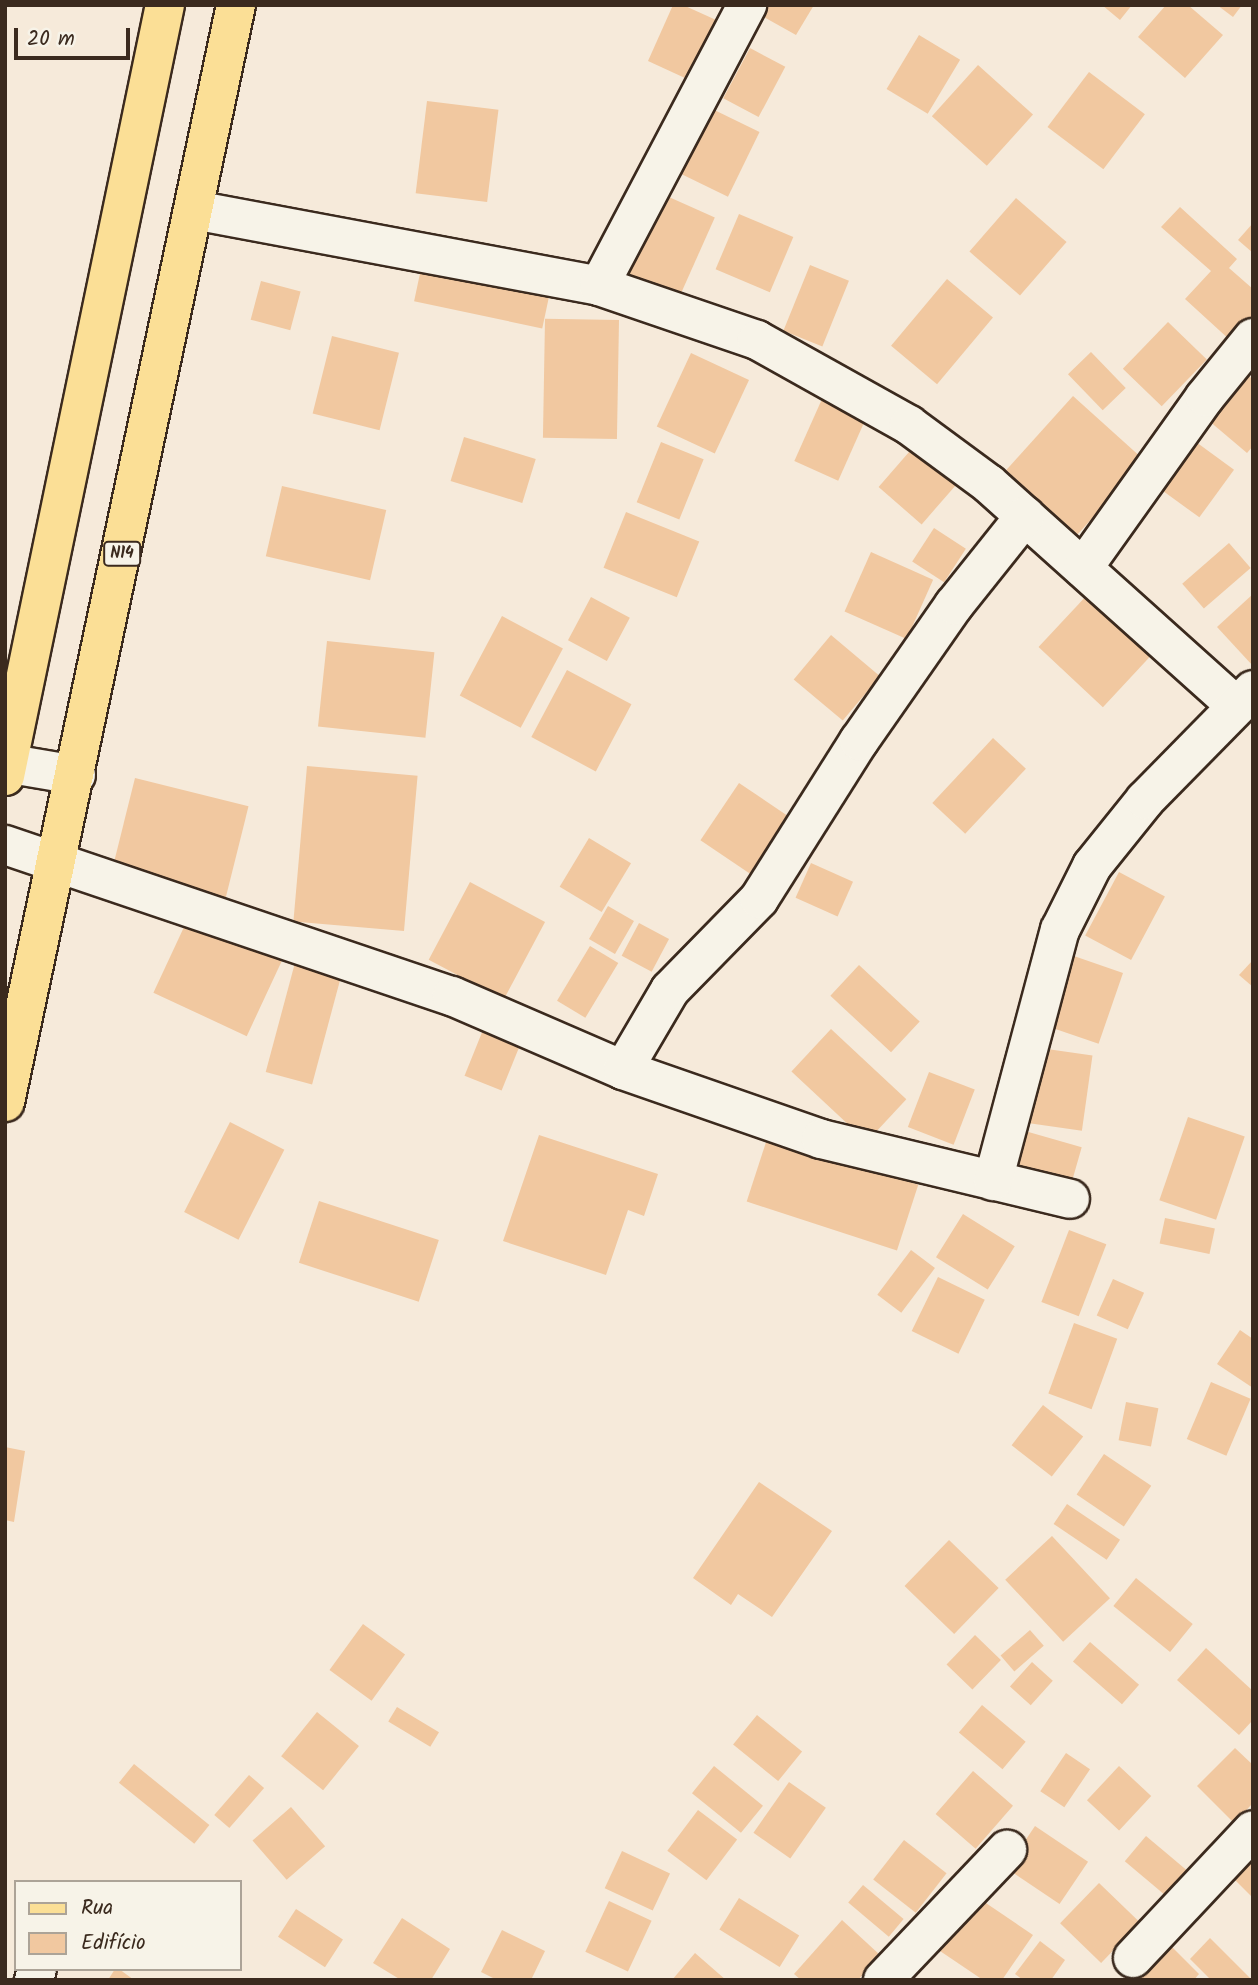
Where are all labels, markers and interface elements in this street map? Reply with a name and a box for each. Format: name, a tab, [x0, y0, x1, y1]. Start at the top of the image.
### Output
scale bar	[18, 14, 133, 58]
text: 20 m	[27, 23, 75, 56]
road number: N14	[103, 541, 141, 566]
legend	[14, 1880, 242, 1971]
text: Rua	[81, 1892, 113, 1925]
text: Edifício	[81, 1927, 146, 1960]

